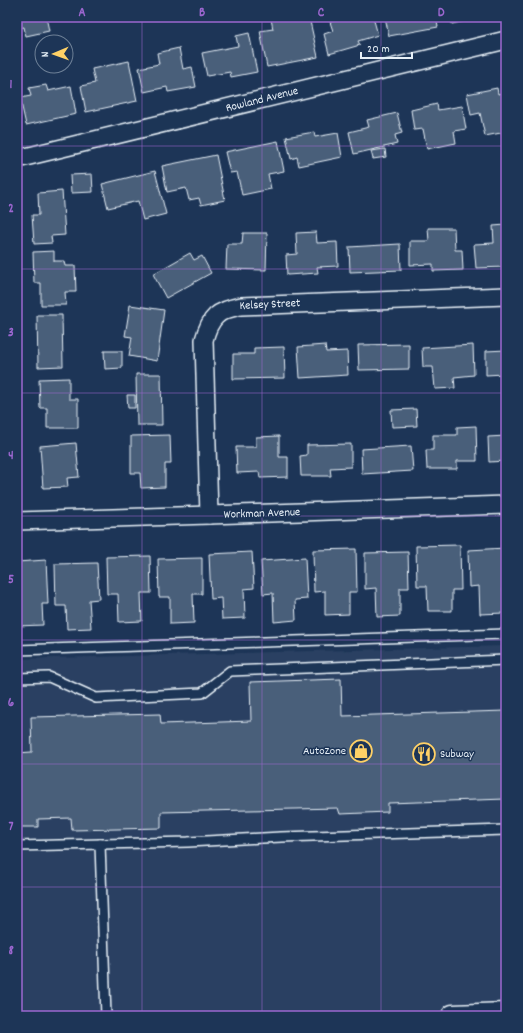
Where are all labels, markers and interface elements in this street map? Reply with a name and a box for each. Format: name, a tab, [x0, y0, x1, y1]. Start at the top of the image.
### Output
text: A	[78, 4, 86, 23]
text: B	[199, 4, 205, 23]
text: C	[318, 4, 325, 23]
text: D	[438, 4, 445, 23]
north arrow	[34, 34, 74, 74]
scale bar	[361, 34, 412, 60]
text: 20 m	[367, 41, 390, 58]
text: N	[38, 51, 54, 57]
text: 1	[10, 76, 13, 95]
street label: Rowland Avenue	[224, 83, 300, 117]
text: 2	[8, 200, 14, 219]
street label: Kelsey Street	[239, 295, 301, 315]
text: 3	[8, 324, 14, 343]
text: 4	[8, 447, 14, 466]
street label: Workman Avenue	[223, 504, 301, 524]
text: 5	[8, 571, 14, 590]
text: 6	[8, 694, 15, 713]
shop icon: AutoZone	[348, 738, 374, 764]
restaurant icon: Subway	[411, 741, 437, 767]
place label: AutoZone	[303, 743, 346, 760]
place label: Subway	[440, 746, 475, 763]
text: 7	[9, 818, 14, 837]
text: 8	[8, 942, 14, 961]

